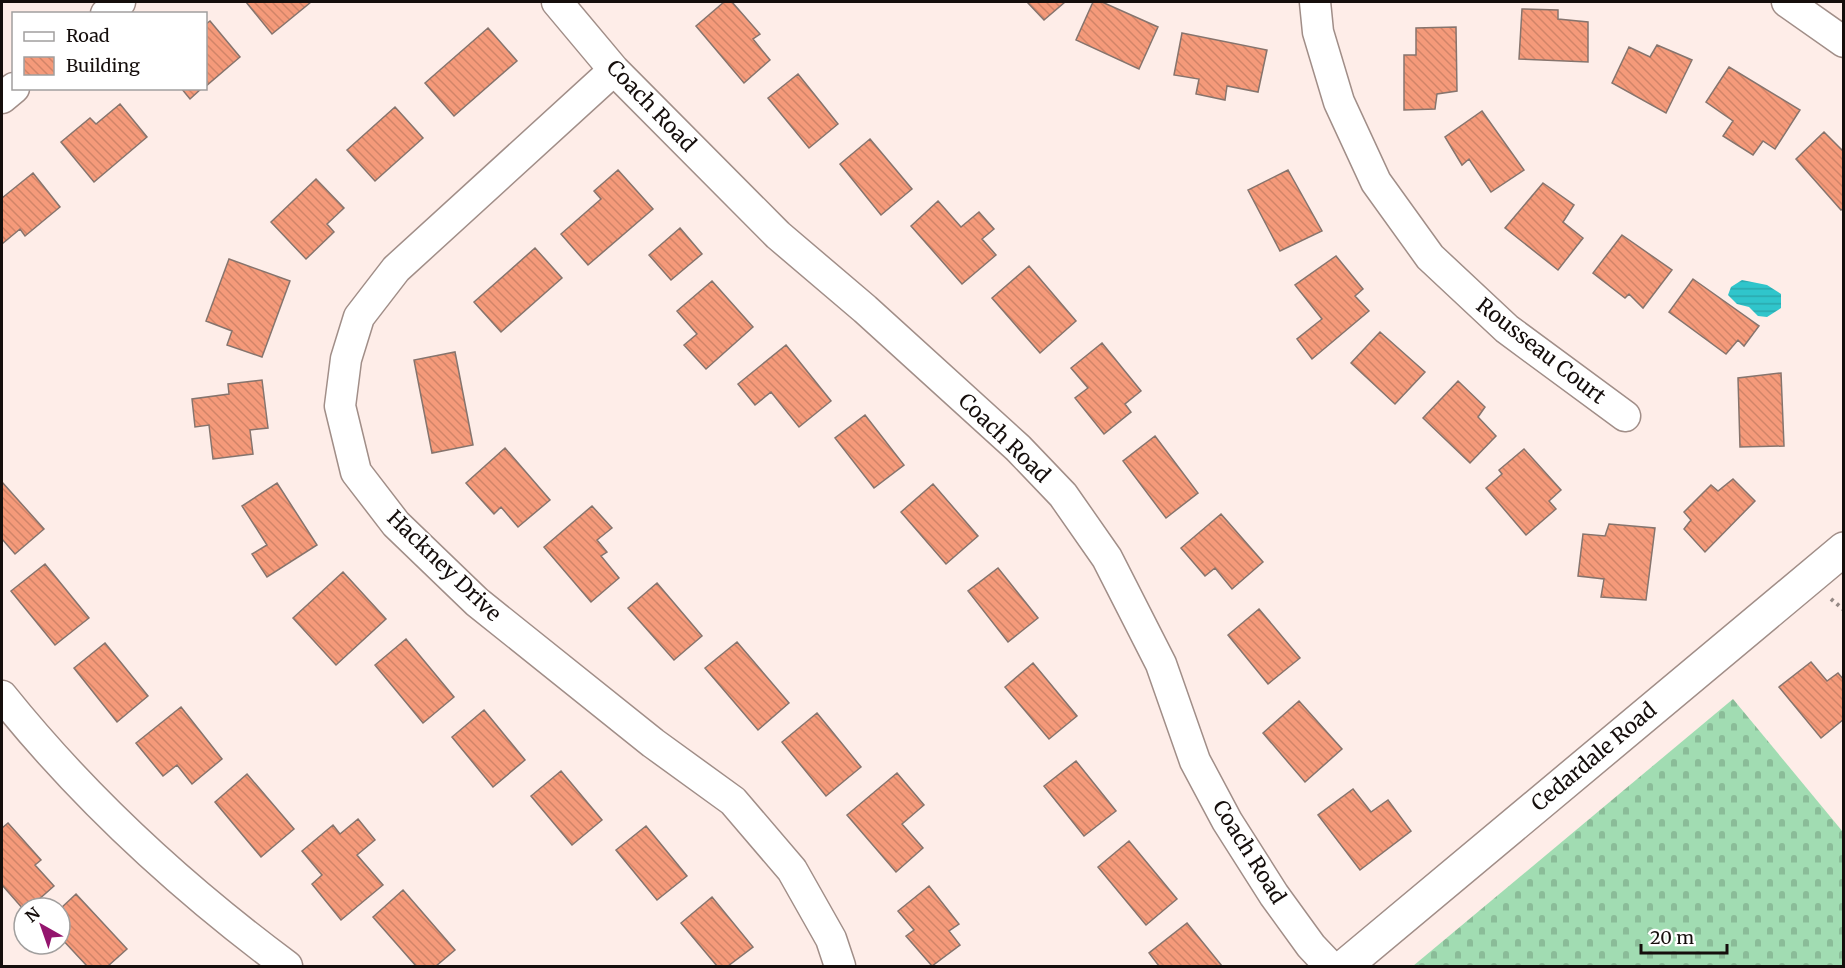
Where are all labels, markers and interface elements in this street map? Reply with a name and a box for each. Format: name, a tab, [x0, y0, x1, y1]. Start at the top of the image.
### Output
legend	[12, 12, 207, 90]
text: Road	[66, 24, 110, 47]
text: Building	[66, 54, 140, 77]
street label: Coach Road	[601, 54, 702, 158]
street label: Rousseau Court	[1471, 292, 1611, 410]
street label: Coach Road	[953, 387, 1056, 488]
street label: Hackney Drive	[382, 504, 507, 627]
street label: Cedardale Road	[1526, 696, 1662, 817]
street label: Coach Road	[1207, 795, 1292, 909]
north arrow	[12, 896, 72, 956]
text: N	[21, 903, 44, 926]
scale bar	[1641, 917, 1726, 955]
text: 20 m	[1650, 926, 1694, 949]

